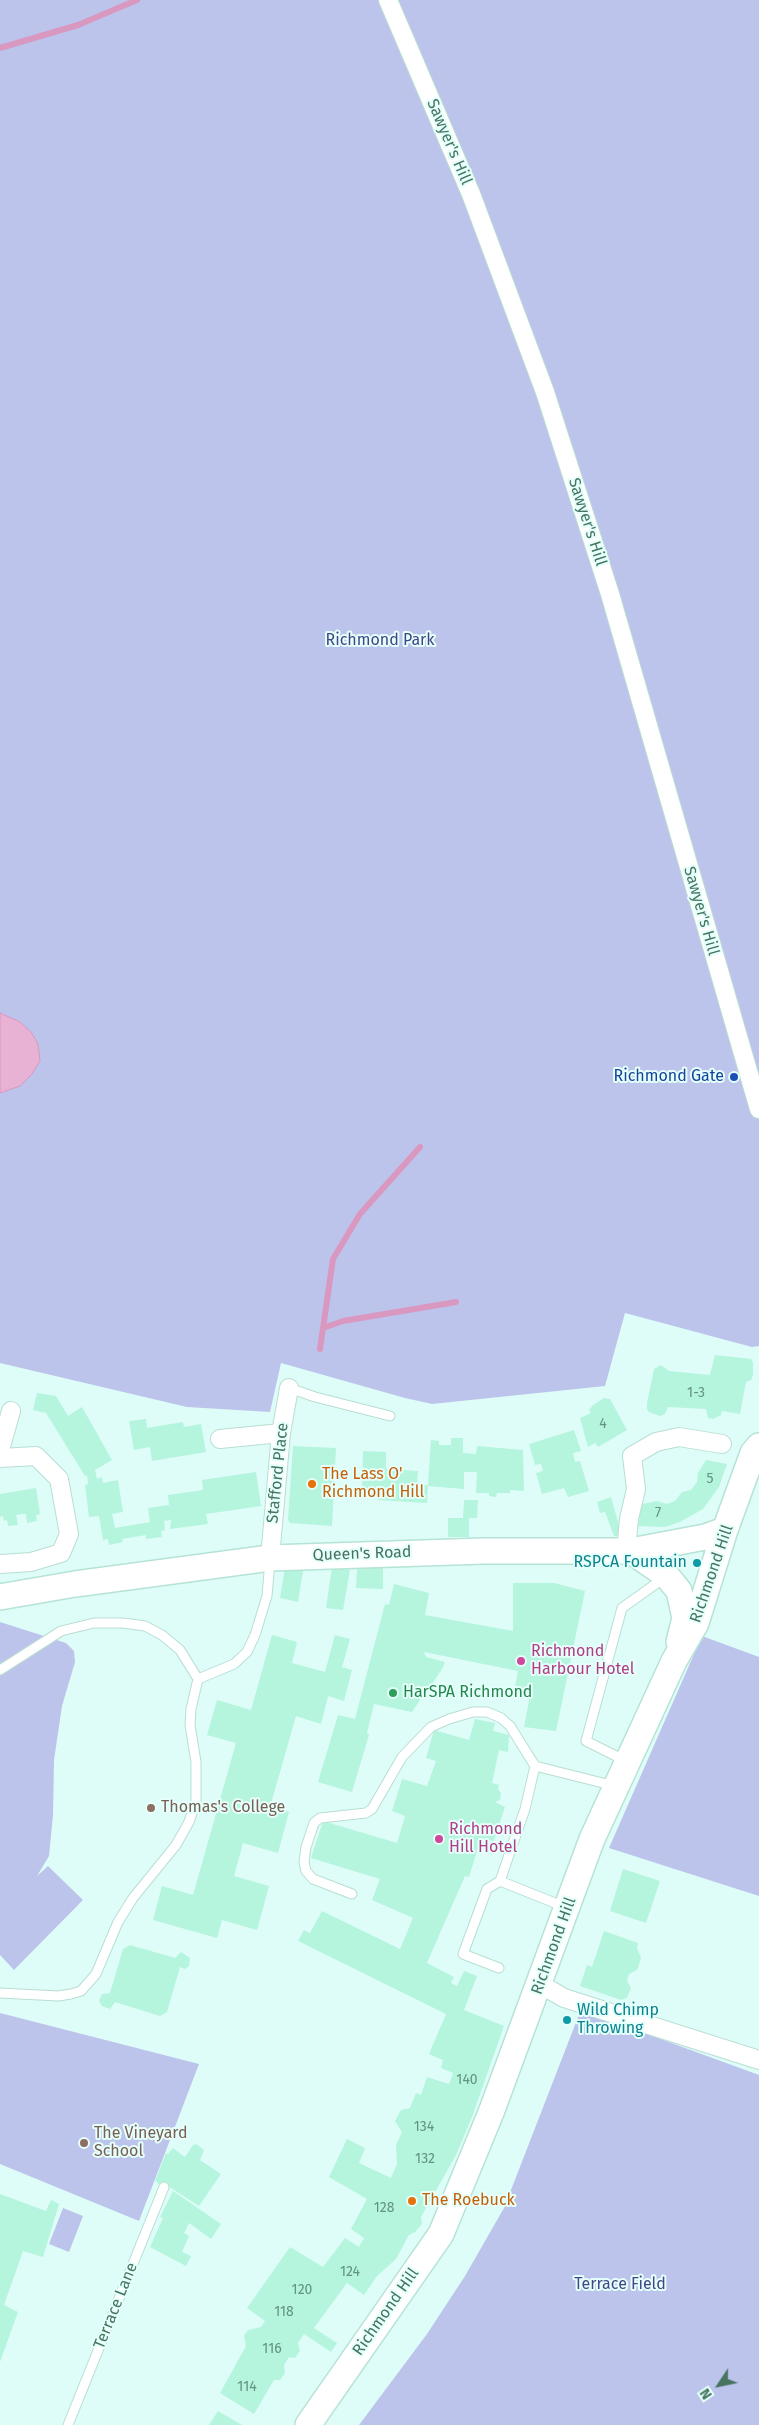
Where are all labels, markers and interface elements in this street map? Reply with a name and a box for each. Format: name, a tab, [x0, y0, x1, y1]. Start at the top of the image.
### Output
street label: Sawyer's Hill	[422, 96, 476, 188]
street label: Sawyer's Hill	[564, 476, 610, 568]
park label: Richmond Park	[326, 631, 434, 651]
street label: Sawyer's Hill	[679, 864, 723, 958]
place label: Richmond Gate	[613, 1067, 724, 1087]
marker: Richmond Gate	[728, 1071, 740, 1083]
house number: 1-3	[687, 1385, 705, 1401]
house number: 4	[599, 1416, 607, 1432]
street label: Stafford Place	[263, 1422, 293, 1524]
place label: The Lass O' Richmond Hill	[322, 1465, 424, 1503]
house number: 5	[706, 1471, 714, 1487]
marker: The Lass O' Richmond Hill	[306, 1478, 318, 1490]
house number: 7	[655, 1505, 661, 1521]
street label: Richmond Hill	[686, 1523, 738, 1625]
street label: Queen's Road	[312, 1543, 412, 1565]
place label: RSPCA Fountain	[573, 1553, 687, 1573]
marker: RSPCA Fountain	[691, 1557, 703, 1569]
place label: Richmond Harbour Hotel	[531, 1642, 635, 1680]
marker: Richmond Harbour Hotel	[515, 1655, 527, 1667]
place label: HarSPA Richmond	[403, 1683, 532, 1703]
marker: HarSPA Richmond	[387, 1687, 399, 1699]
place label: Thomas's College	[161, 1798, 285, 1818]
marker: Thomas's College	[145, 1802, 157, 1814]
place label: Richmond Hill Hotel	[449, 1820, 522, 1858]
marker: Richmond Hill Hotel	[433, 1833, 445, 1845]
street label: Richmond Hill	[527, 1895, 581, 1997]
place label: Wild Chimp Throwing	[577, 2001, 659, 2039]
marker: Wild Chimp Throwing	[561, 2014, 573, 2026]
house number: 140	[456, 2072, 478, 2088]
house number: 134	[414, 2119, 434, 2135]
place label: The Vineyard School	[94, 2124, 188, 2162]
marker: The Vineyard School	[78, 2137, 90, 2149]
house number: 132	[415, 2151, 435, 2167]
place label: The Roebuck	[422, 2191, 515, 2211]
marker: The Roebuck	[406, 2195, 418, 2207]
house number: 128	[374, 2200, 394, 2216]
street label: Terrace Lane	[90, 2260, 142, 2352]
house number: 124	[340, 2264, 360, 2280]
street label: Richmond Hill	[349, 2265, 423, 2359]
park label: Terrace Field	[574, 2275, 666, 2295]
house number: 120	[292, 2282, 312, 2298]
house number: 118	[274, 2304, 294, 2320]
house number: 116	[262, 2341, 282, 2357]
north arrow	[694, 2360, 744, 2410]
house number: 114	[237, 2379, 257, 2395]
text: N	[697, 2385, 716, 2402]

